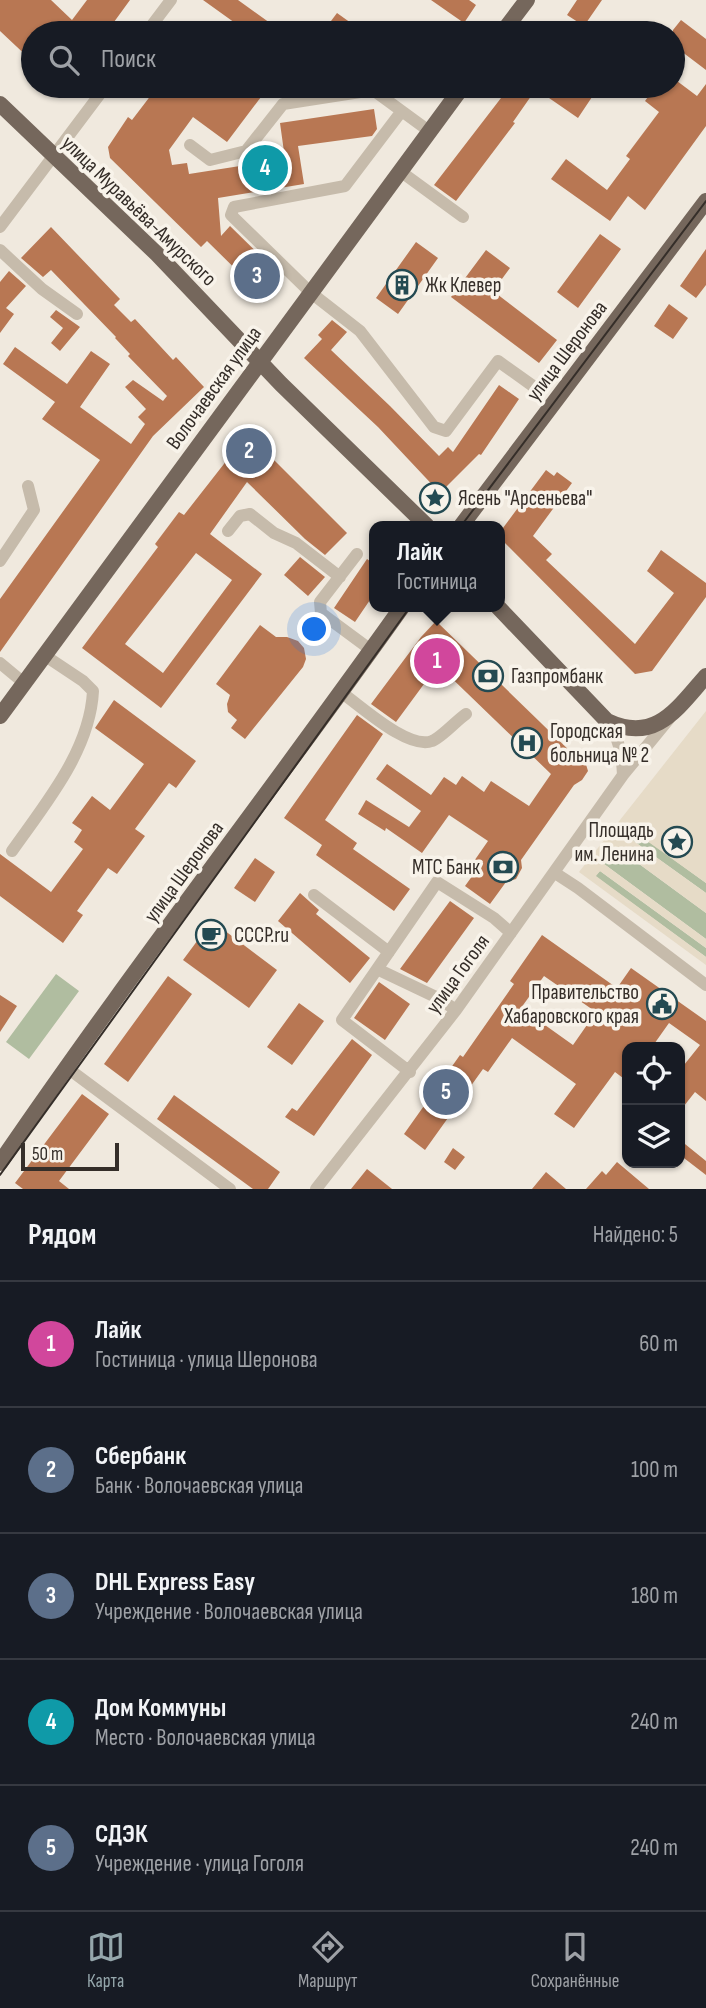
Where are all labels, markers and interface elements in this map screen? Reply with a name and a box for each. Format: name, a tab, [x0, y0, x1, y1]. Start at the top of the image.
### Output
search box	[21, 21, 685, 98]
icon: search	[45, 41, 83, 79]
text: Поиск	[101, 44, 156, 75]
street label: улица Муравьёва-Амурского	[56, 131, 222, 291]
pin: 4	[242, 142, 288, 194]
pin: 3	[234, 250, 280, 302]
building icon: Жк Клевер	[385, 268, 419, 302]
place label: Жк Клевер	[425, 273, 501, 298]
street label: улица Шеронова	[521, 296, 613, 406]
street label: Волочаевская улица	[161, 322, 267, 454]
pin: 2	[226, 425, 272, 477]
place icon: Ясень "Арсеньева"	[418, 481, 452, 515]
place label: Ясень "Арсеньева"	[458, 486, 592, 511]
popup	[369, 521, 505, 612]
text: Лайк	[397, 537, 443, 568]
text: Гостиница	[397, 568, 477, 596]
your location	[297, 612, 331, 646]
pin: 1	[414, 635, 460, 687]
bank icon: Газпромбанк	[471, 659, 505, 693]
place label: Газпромбанк	[511, 664, 603, 689]
place label: Городская больница № 2	[550, 719, 649, 768]
hospital icon: Городская больница № 2	[510, 726, 544, 760]
street label: улица Шеронова	[139, 817, 229, 927]
place label: Площадь им. Ленина	[575, 818, 654, 867]
place icon: Площадь им. Ленина	[660, 825, 694, 859]
bank icon: МТС Банк	[486, 850, 520, 884]
place label: МТС Банк	[412, 855, 480, 880]
cafe icon: СССР.ru	[194, 918, 228, 952]
place label: СССР.ru	[234, 923, 289, 948]
street label: улица Гоголя	[421, 930, 495, 1018]
place label: Правительство Хабаровского края	[503, 980, 639, 1029]
public building icon: Правительство Хабаровского края	[645, 987, 679, 1021]
map controls	[622, 1042, 685, 1168]
button: locate	[622, 1042, 685, 1105]
pin: 5	[423, 1066, 469, 1118]
button: layers	[622, 1105, 685, 1168]
scale bar	[21, 1140, 119, 1172]
text: 50 m	[32, 1143, 63, 1166]
text: Рядом	[28, 1217, 96, 1253]
text: Найдено: 5	[593, 1221, 678, 1249]
text: Лайк	[95, 1315, 141, 1346]
text: 1	[46, 1330, 56, 1358]
text: 60 m	[639, 1330, 678, 1358]
text: Гостиница · улица Шеронова	[95, 1346, 318, 1374]
text: Сбербанк	[95, 1441, 186, 1472]
text: 2	[46, 1456, 56, 1484]
text: 100 m	[631, 1456, 678, 1484]
text: Банк · Волочаевская улица	[95, 1472, 303, 1500]
text: DHL Express Easy	[95, 1567, 255, 1598]
text: 3	[46, 1582, 56, 1610]
text: 180 m	[631, 1582, 678, 1610]
text: Учреждение · Волочаевская улица	[95, 1598, 363, 1626]
text: Дом Коммуны	[95, 1693, 226, 1724]
text: 4	[46, 1708, 56, 1736]
text: 240 m	[630, 1708, 678, 1736]
text: Место · Волочаевская улица	[95, 1724, 316, 1752]
text: СДЭК	[95, 1819, 148, 1850]
text: 5	[46, 1834, 56, 1862]
text: 240 m	[630, 1834, 678, 1862]
text: Учреждение · улица Гоголя	[95, 1850, 304, 1878]
tab: Карта	[87, 1928, 125, 1993]
tab: Маршрут	[298, 1928, 357, 1993]
tab: Сохранённые	[531, 1928, 619, 1993]

